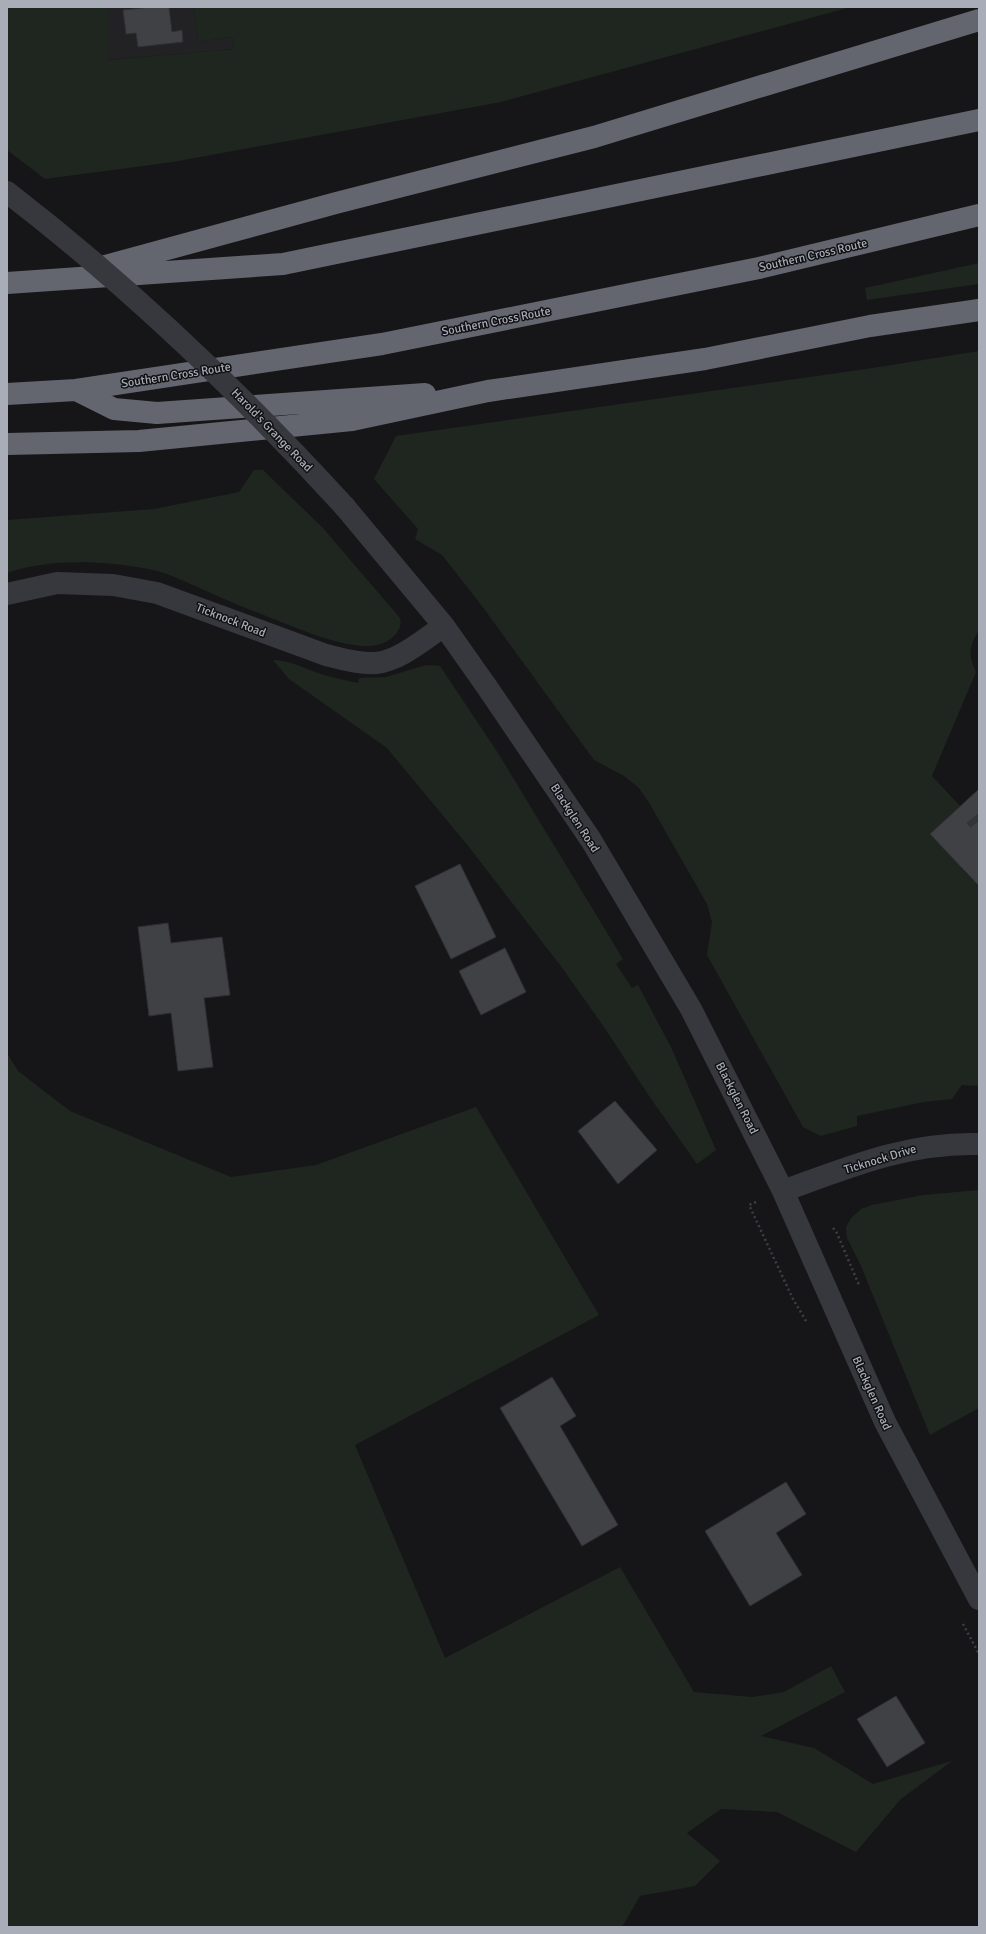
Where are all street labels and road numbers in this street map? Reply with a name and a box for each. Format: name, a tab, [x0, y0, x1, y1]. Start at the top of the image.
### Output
street label: Southern Cross Route	[758, 236, 869, 275]
street label: Southern Cross Route	[440, 304, 552, 339]
street label: Southern Cross Route	[120, 359, 232, 392]
street label: Harold's Grange Road	[228, 386, 315, 475]
street label: Ticknock Road	[194, 600, 268, 641]
street label: Blackglen Road	[547, 781, 602, 855]
street label: Blackglen Road	[712, 1060, 761, 1137]
street label: Ticknock Drive	[842, 1141, 918, 1178]
street label: Blackglen Road	[849, 1354, 894, 1432]

